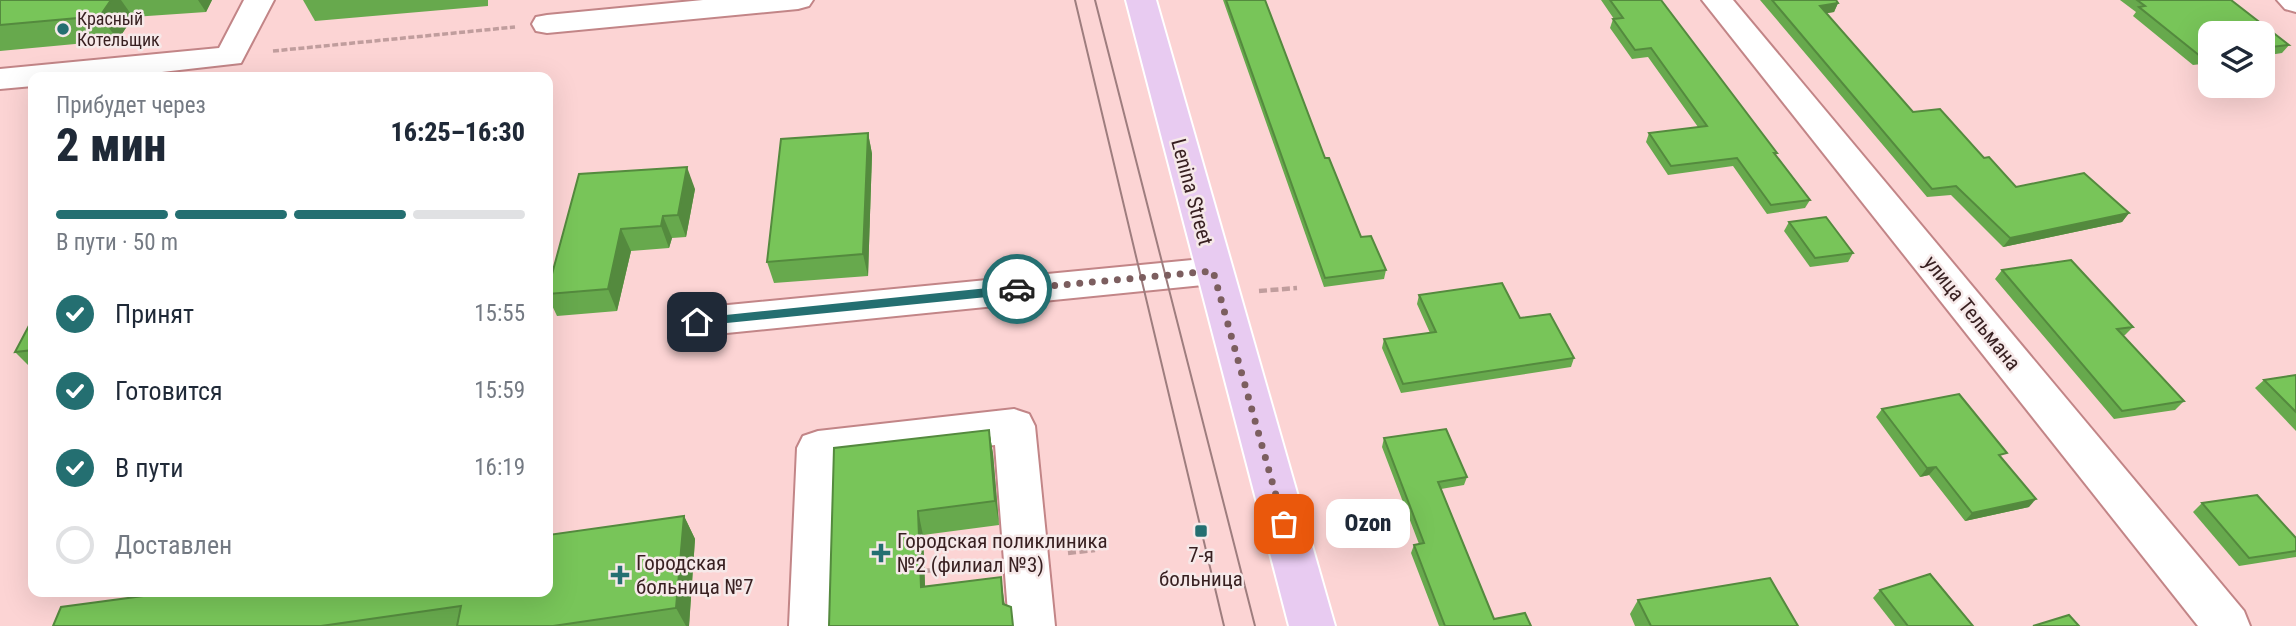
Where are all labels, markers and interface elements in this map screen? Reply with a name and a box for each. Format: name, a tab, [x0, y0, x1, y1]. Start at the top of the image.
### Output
place label: Красный Котельщик	[77, 8, 160, 50]
marker: Красный Котельщик	[55, 21, 71, 37]
map controls	[2198, 21, 2275, 98]
button: layers	[2198, 21, 2275, 98]
text: Прибудет через	[56, 92, 206, 119]
text: 16:25–16:30	[391, 117, 525, 147]
text: 2 мин	[56, 118, 166, 172]
street label: Lenina Street	[1166, 136, 1218, 248]
text: В пути · 50 m	[56, 229, 178, 256]
street label: улица Тельмана	[1919, 251, 2025, 375]
courier	[982, 254, 1052, 324]
icon: car	[998, 270, 1036, 308]
pin	[667, 292, 727, 352]
icon: check	[56, 295, 94, 333]
text: Принят	[115, 299, 194, 329]
text: 15:55	[474, 300, 525, 327]
icon: home	[678, 303, 716, 341]
icon: check	[56, 372, 94, 410]
text: Готовится	[115, 376, 223, 406]
text: 15:59	[474, 377, 525, 404]
icon: check	[56, 449, 94, 487]
text: В пути	[115, 453, 184, 483]
text: 16:19	[474, 454, 525, 481]
pin	[1254, 494, 1314, 554]
callout: Ozon	[1326, 500, 1410, 548]
icon: bag	[1265, 505, 1303, 543]
text: Ozon	[1345, 510, 1391, 537]
marker: 7-я больница	[1193, 523, 1209, 539]
place label: Городская поликлиника №2 (филиал №3)	[897, 529, 1108, 577]
text: Доставлен	[115, 530, 232, 560]
marker: Городская поликлиника №2 (филиал №3)	[871, 543, 891, 563]
place label: 7-я больница	[1159, 543, 1243, 591]
place label: Городская больница №7	[636, 551, 754, 599]
marker: Городская больница №7	[610, 565, 630, 585]

